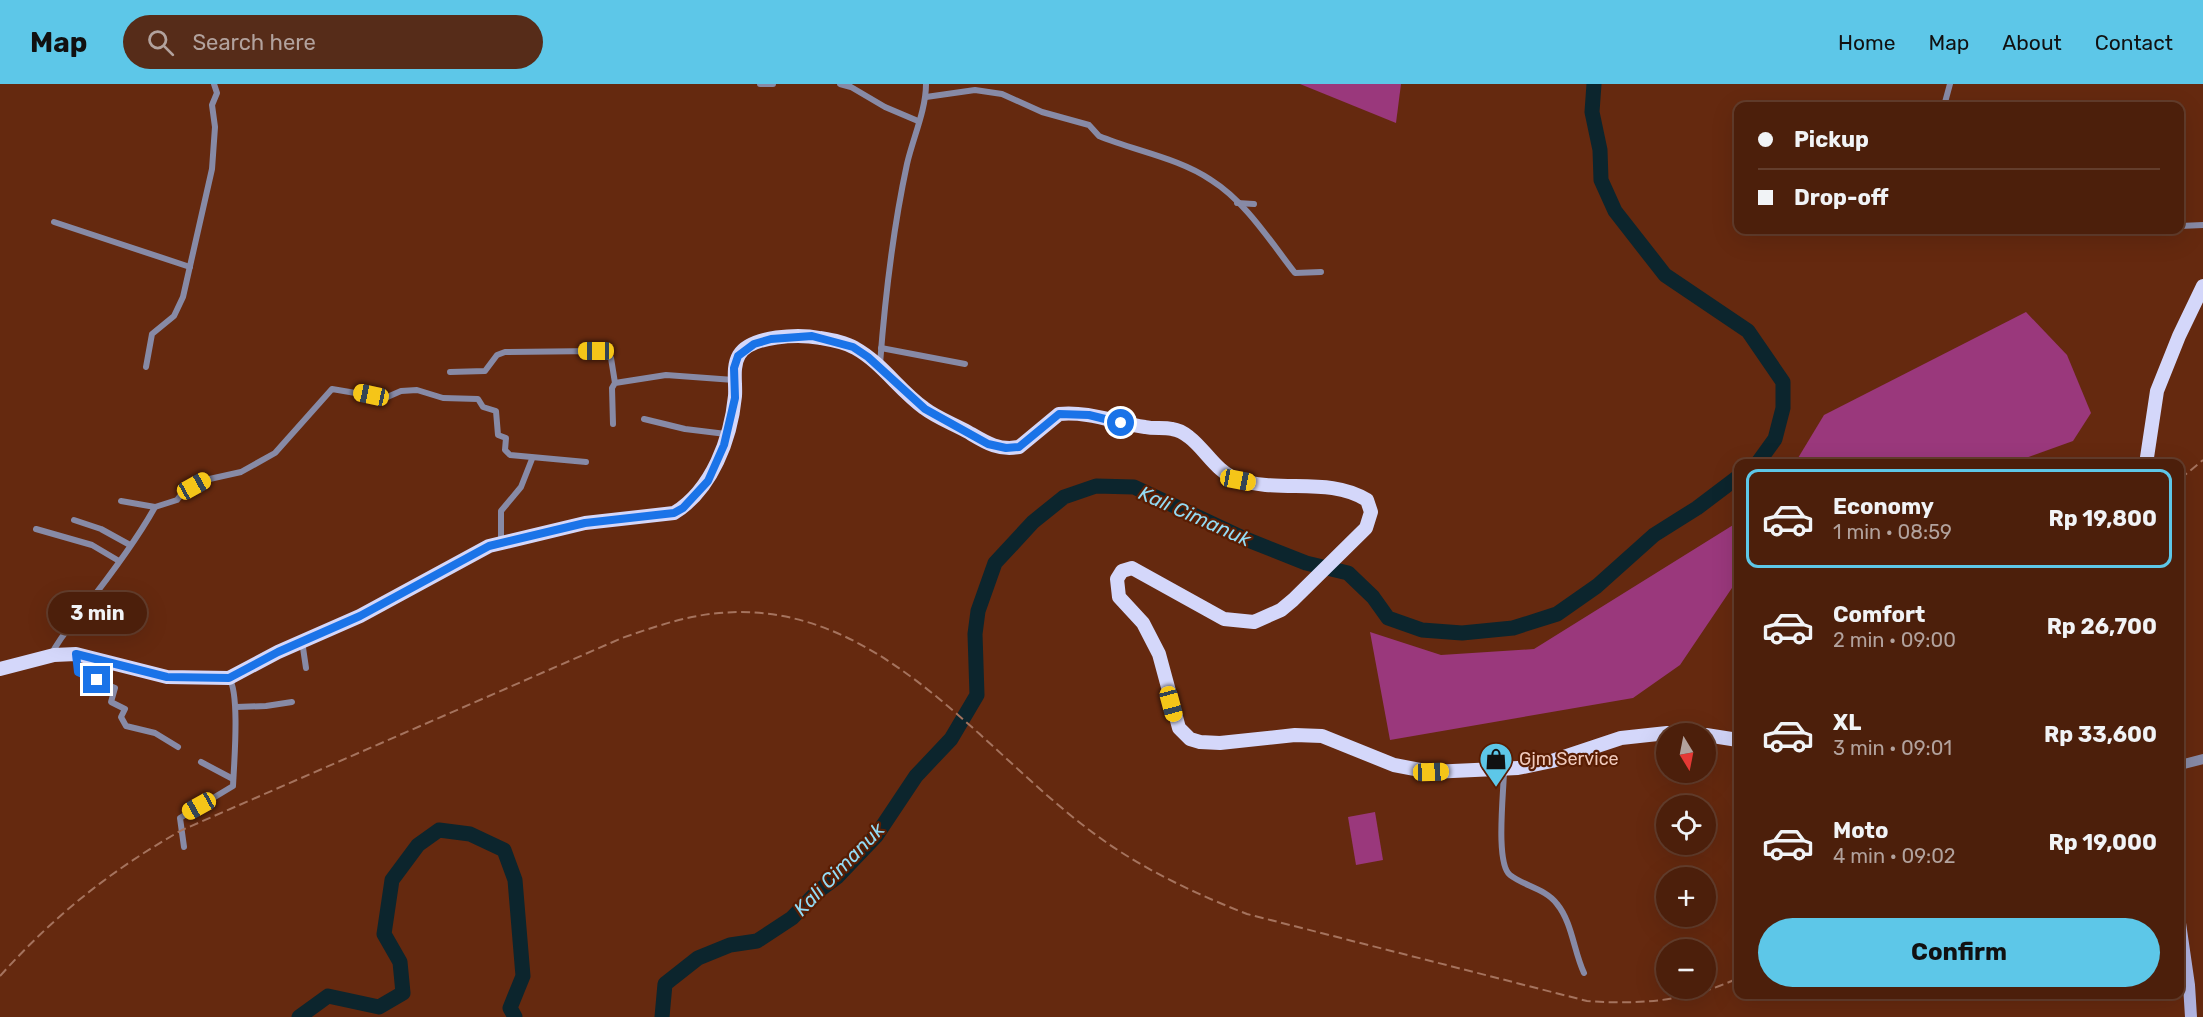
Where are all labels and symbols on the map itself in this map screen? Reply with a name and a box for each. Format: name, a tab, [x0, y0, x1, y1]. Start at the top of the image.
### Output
car	[578, 342, 614, 360]
car	[352, 382, 390, 408]
route start	[1107, 409, 1134, 436]
car	[1219, 468, 1257, 492]
car	[174, 469, 214, 503]
water label: Kali Cimanuk	[1135, 481, 1256, 552]
callout: 3 min	[48, 593, 146, 635]
route end	[83, 666, 110, 693]
car	[1158, 684, 1184, 724]
north arrow	[1656, 723, 1716, 783]
shop icon: Gjm Service	[1478, 741, 1514, 788]
place label: Gjm Service	[1519, 748, 1619, 770]
car	[1413, 762, 1449, 782]
car	[179, 789, 219, 823]
water label: Kali Cimanuk	[789, 817, 890, 921]

